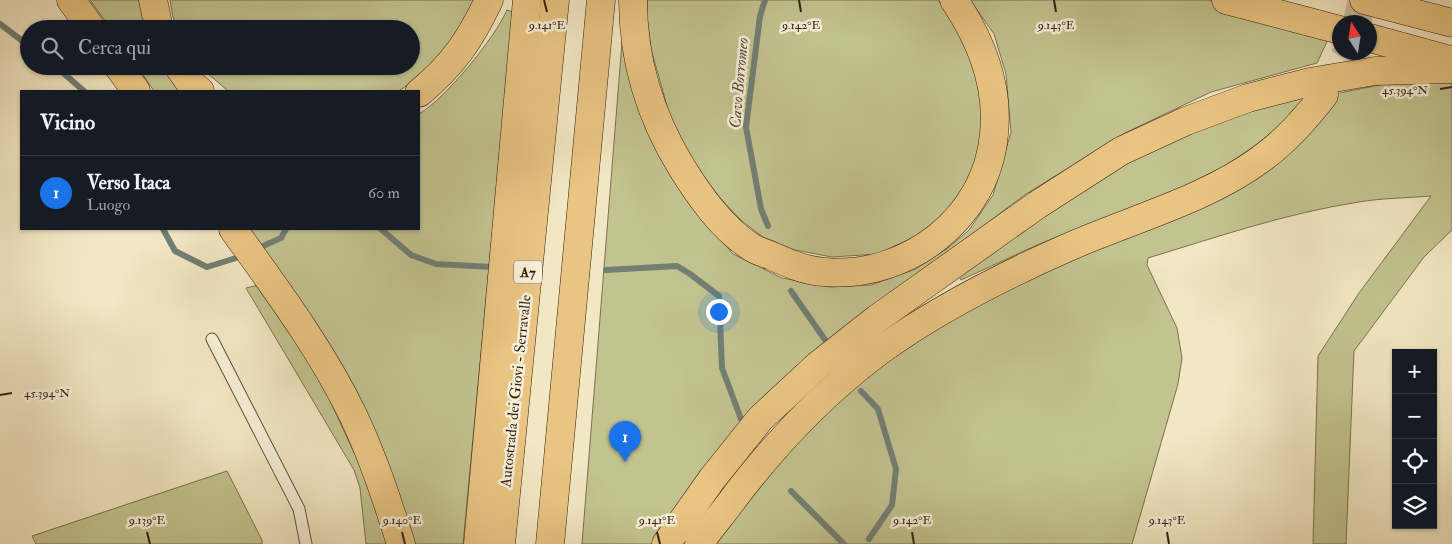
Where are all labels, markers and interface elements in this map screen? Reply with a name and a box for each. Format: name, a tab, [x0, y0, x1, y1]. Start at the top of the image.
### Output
north arrow	[1332, 15, 1377, 60]
text: 9.141°E	[528, 18, 566, 33]
text: 9.142°E	[781, 18, 820, 33]
text: 9.143°E	[1037, 18, 1075, 33]
search box	[20, 20, 420, 75]
icon: search	[38, 34, 66, 62]
text: Cerca qui	[78, 36, 151, 60]
water label: Cavo Borromeo	[725, 37, 753, 129]
text: 45.394°N	[1382, 83, 1428, 98]
text: Vicino	[40, 109, 95, 136]
text: Verso Itaca	[87, 171, 170, 195]
text: 1	[53, 183, 59, 203]
text: 60 m	[368, 183, 400, 203]
text: Luogo	[87, 195, 130, 215]
road number: A7	[514, 260, 542, 284]
street label: Autostrada dei Giovi - Serravalle	[496, 294, 536, 489]
your location	[706, 299, 732, 325]
map controls	[1392, 349, 1437, 529]
button: +	[1392, 349, 1437, 394]
text: 45.394°N	[24, 386, 70, 401]
button: −	[1392, 394, 1437, 439]
pin: 1	[609, 421, 641, 462]
button: locate	[1392, 439, 1437, 484]
button: layers	[1392, 484, 1437, 529]
text: 9.139°E	[128, 513, 166, 528]
text: 9.140°E	[382, 513, 421, 528]
text: 9.141°E	[638, 513, 676, 528]
text: 9.142°E	[892, 513, 931, 528]
text: 9.143°E	[1148, 513, 1186, 528]

